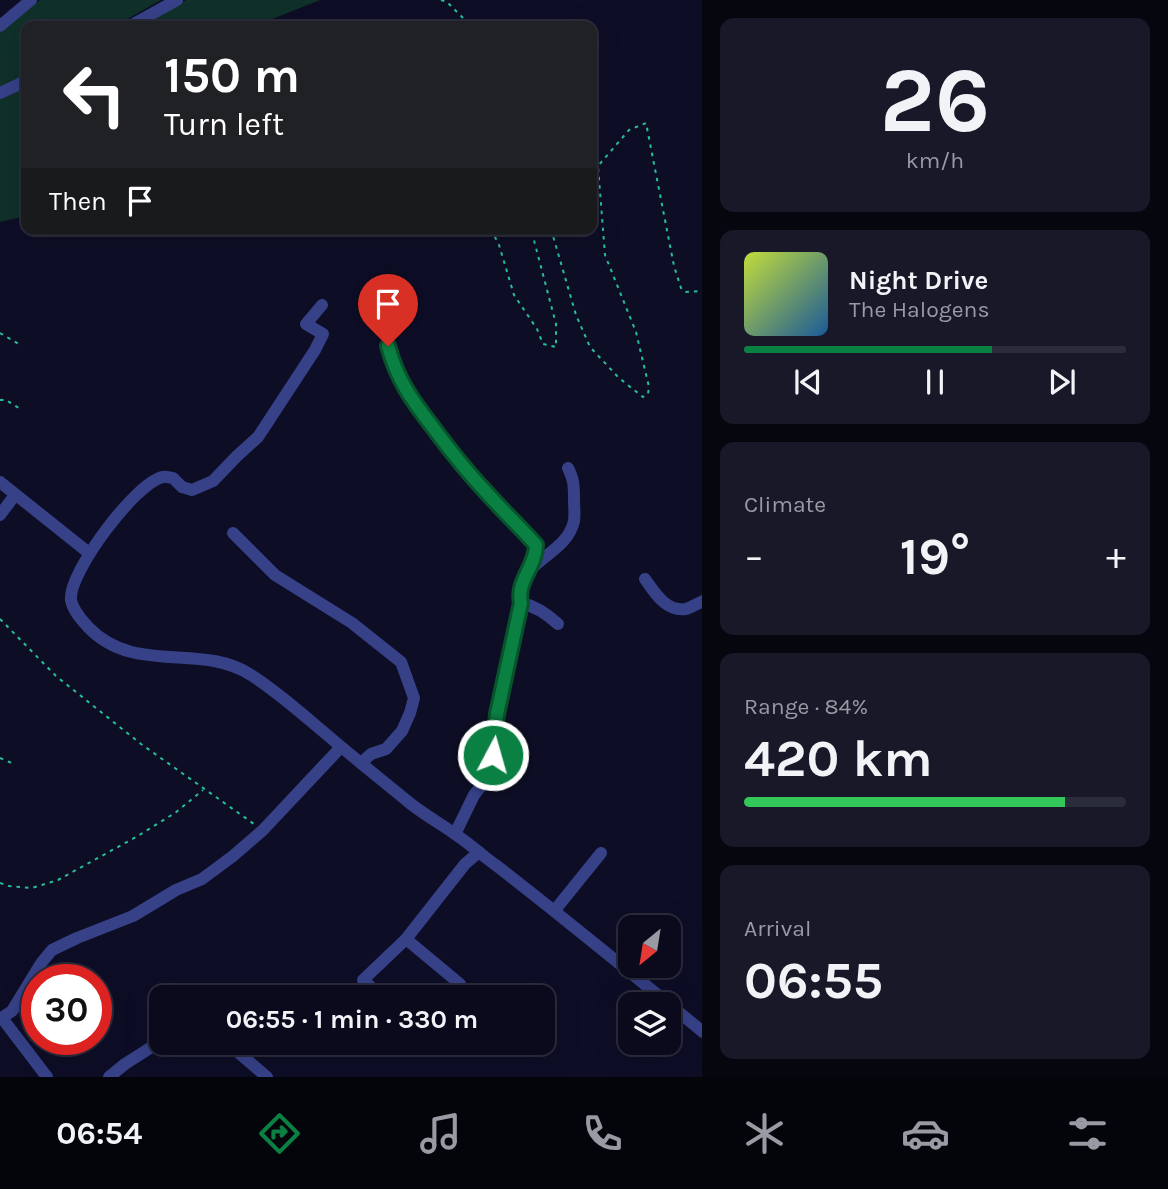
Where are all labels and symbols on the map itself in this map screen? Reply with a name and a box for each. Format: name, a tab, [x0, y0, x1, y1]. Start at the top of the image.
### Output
pin	[358, 274, 418, 346]
position arrow	[456, 718, 530, 792]
north arrow	[618, 915, 681, 978]
speed limit sign: 30	[21, 964, 112, 1055]

